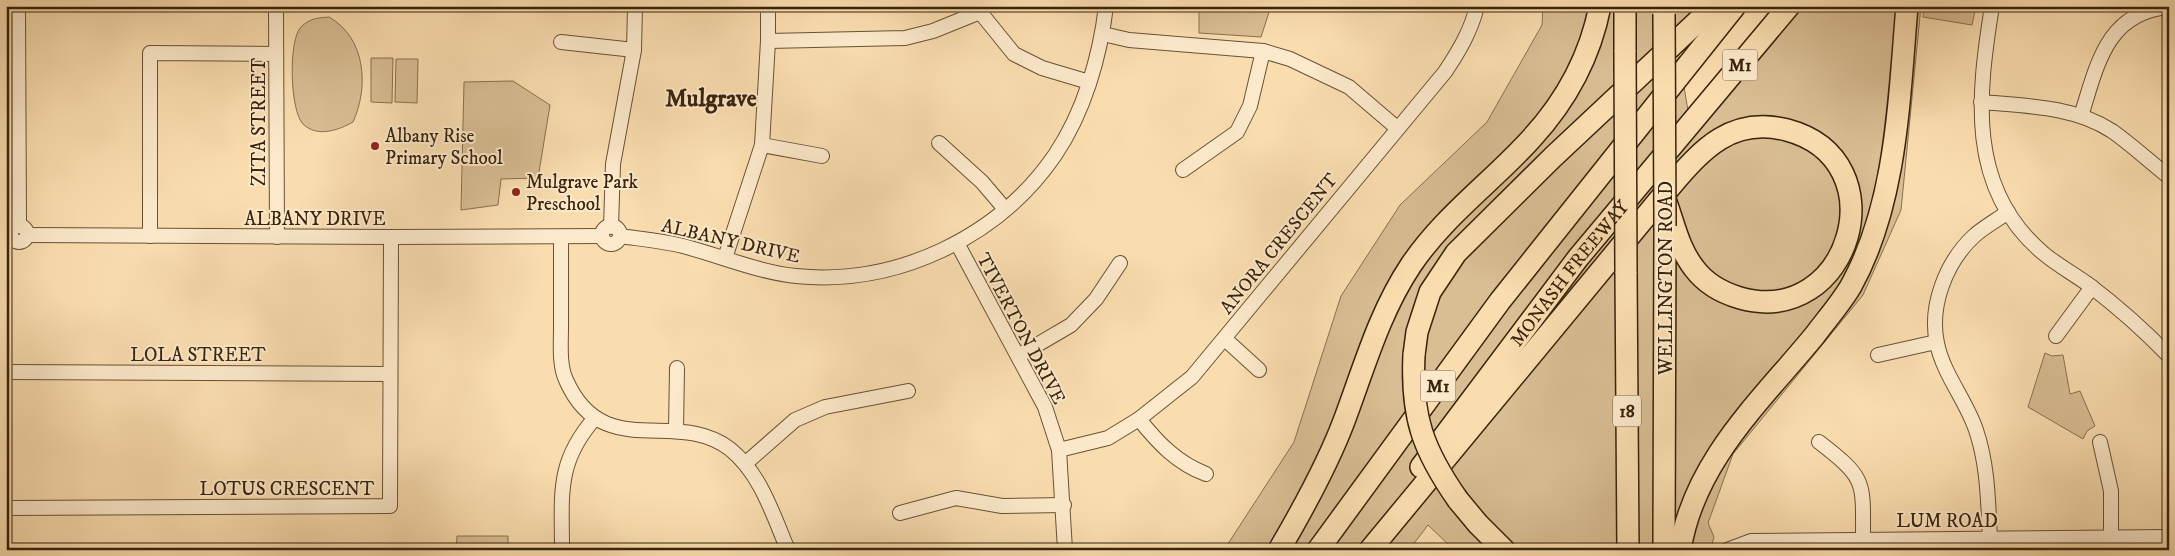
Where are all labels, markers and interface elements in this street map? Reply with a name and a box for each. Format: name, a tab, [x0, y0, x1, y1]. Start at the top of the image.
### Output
road number: M1	[1722, 50, 1758, 80]
street label: ZITA STREET	[248, 57, 271, 186]
district label: Mulgrave	[665, 84, 757, 114]
place label: Albany Rise Primary School	[385, 125, 503, 170]
marker: Albany Rise Primary School	[369, 140, 381, 152]
street label: ANORA CRESCENT	[1215, 168, 1343, 319]
place label: Mulgrave Park Preschool	[526, 171, 639, 216]
street label: WELLINGTON ROAD	[1655, 181, 1678, 376]
marker: Mulgrave Park Preschool	[510, 186, 522, 198]
street label: MONASH FREEWAY	[1506, 195, 1635, 351]
street label: ALBANY DRIVE	[244, 208, 386, 231]
street label: ALBANY DRIVE	[659, 214, 802, 269]
street label: TIVERTON DRIVE	[971, 249, 1070, 408]
street label: LOLA STREET	[130, 344, 266, 367]
road number: M1	[1420, 371, 1456, 402]
road number: 18	[1613, 396, 1641, 426]
street label: LOTUS CRESCENT	[199, 478, 375, 501]
street label: LUM ROAD	[1896, 510, 1998, 533]

